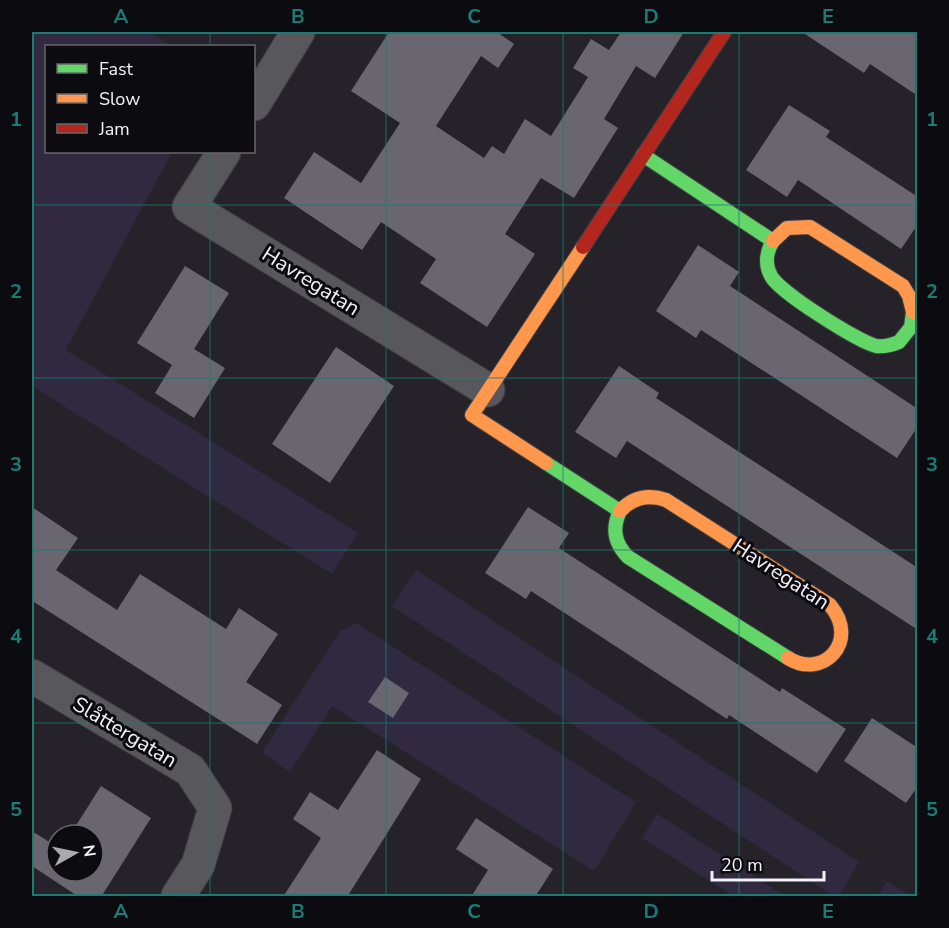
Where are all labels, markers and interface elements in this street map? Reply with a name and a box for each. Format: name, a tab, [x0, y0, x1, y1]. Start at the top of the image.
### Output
text: A	[114, 3, 129, 30]
text: B	[291, 3, 305, 30]
text: C	[467, 3, 481, 30]
text: D	[643, 3, 659, 30]
text: E	[822, 3, 834, 30]
legend	[45, 45, 255, 153]
text: Fast	[99, 57, 134, 81]
text: Slow	[99, 87, 140, 111]
text: 1	[10, 106, 22, 133]
text: 1	[926, 106, 938, 133]
text: Jam	[98, 117, 130, 141]
street label: Havregatan	[257, 240, 365, 322]
text: 2	[10, 278, 22, 305]
text: 2	[926, 278, 938, 305]
text: 3	[10, 451, 22, 478]
text: 3	[926, 451, 938, 478]
street label: Havregatan	[727, 532, 835, 616]
text: 4	[10, 623, 22, 650]
text: 4	[926, 623, 938, 650]
street label: Slåttergatan	[68, 690, 182, 774]
text: 5	[10, 796, 22, 823]
text: 5	[926, 796, 938, 823]
north arrow	[45, 823, 105, 883]
text: N	[77, 843, 101, 858]
scale bar	[712, 844, 824, 882]
text: 20 m	[721, 853, 763, 877]
text: A	[114, 898, 129, 925]
text: B	[291, 898, 305, 925]
text: C	[467, 898, 481, 925]
text: D	[643, 898, 659, 925]
text: E	[822, 898, 834, 925]

